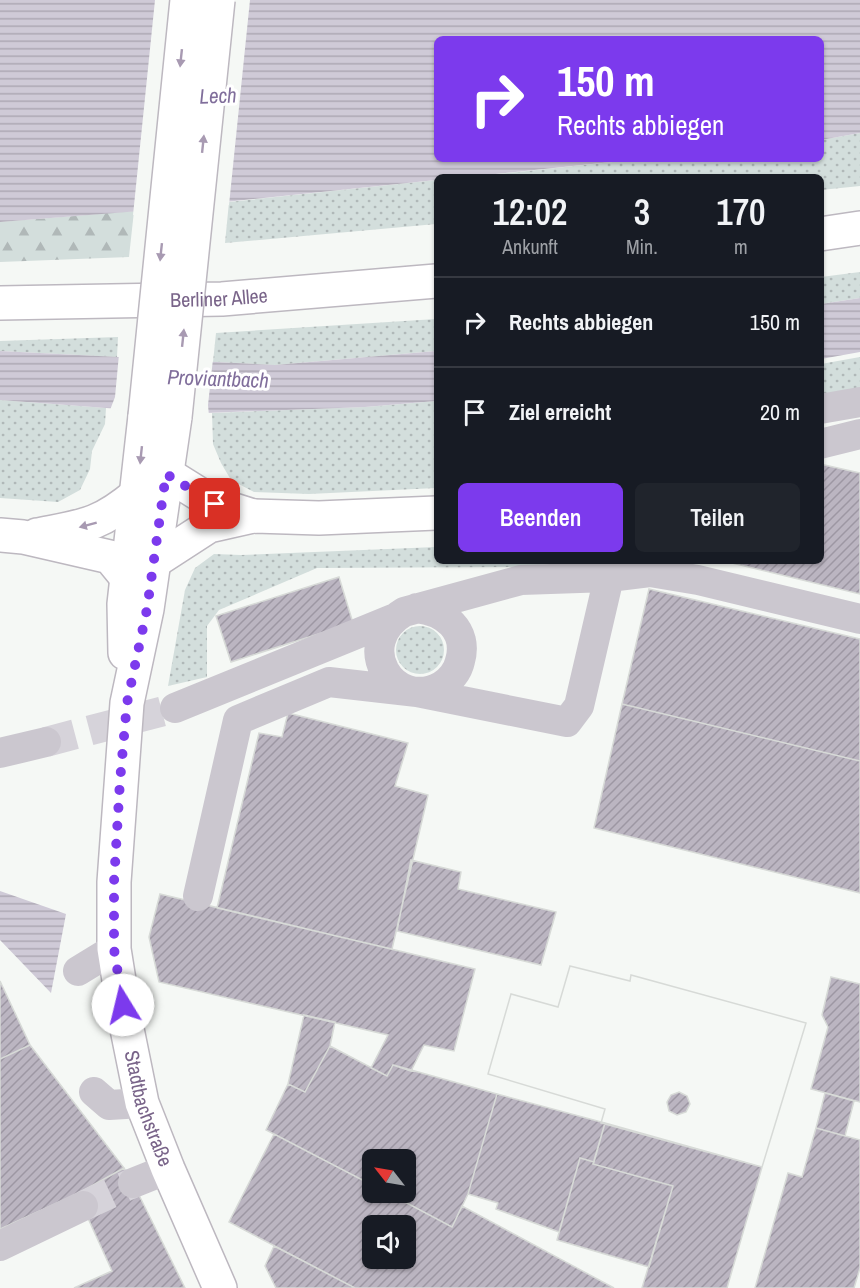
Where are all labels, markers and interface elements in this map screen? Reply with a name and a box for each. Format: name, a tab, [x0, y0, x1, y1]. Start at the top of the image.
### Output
one-way arrow	[176, 49, 185, 68]
text: 150 m	[557, 53, 655, 109]
icon: right	[458, 60, 536, 138]
water label: Lech	[199, 80, 237, 111]
text: Rechts abbiegen	[557, 107, 724, 143]
one-way arrow	[199, 135, 208, 154]
text: 12:02	[492, 188, 567, 236]
text: 3	[634, 188, 650, 236]
text: 170	[716, 188, 766, 236]
text: Ankunft	[502, 233, 558, 260]
text: Min.	[626, 233, 658, 260]
text: m	[734, 233, 748, 260]
one-way arrow	[156, 243, 166, 262]
street label: Berliner Allee	[170, 281, 269, 313]
icon: right	[458, 306, 491, 339]
text: Rechts abbiegen	[509, 307, 653, 337]
text: 150 m	[750, 307, 800, 337]
one-way arrow	[179, 329, 188, 348]
water label: Proviantbach	[167, 362, 269, 395]
icon: arrive	[458, 396, 491, 429]
text: Ziel erreicht	[509, 397, 611, 427]
text: 20 m	[760, 397, 800, 427]
one-way arrow	[136, 446, 146, 465]
pin	[189, 478, 240, 529]
button: Beenden	[458, 483, 623, 552]
button: Teilen	[635, 483, 800, 552]
icon: arrive	[198, 487, 231, 520]
one-way arrow	[78, 520, 97, 530]
position arrow	[91, 973, 155, 1037]
street label: Stadtbachstraße	[119, 1048, 180, 1170]
north arrow	[362, 1149, 416, 1203]
map controls	[362, 1149, 416, 1269]
button: sound	[362, 1215, 416, 1269]

